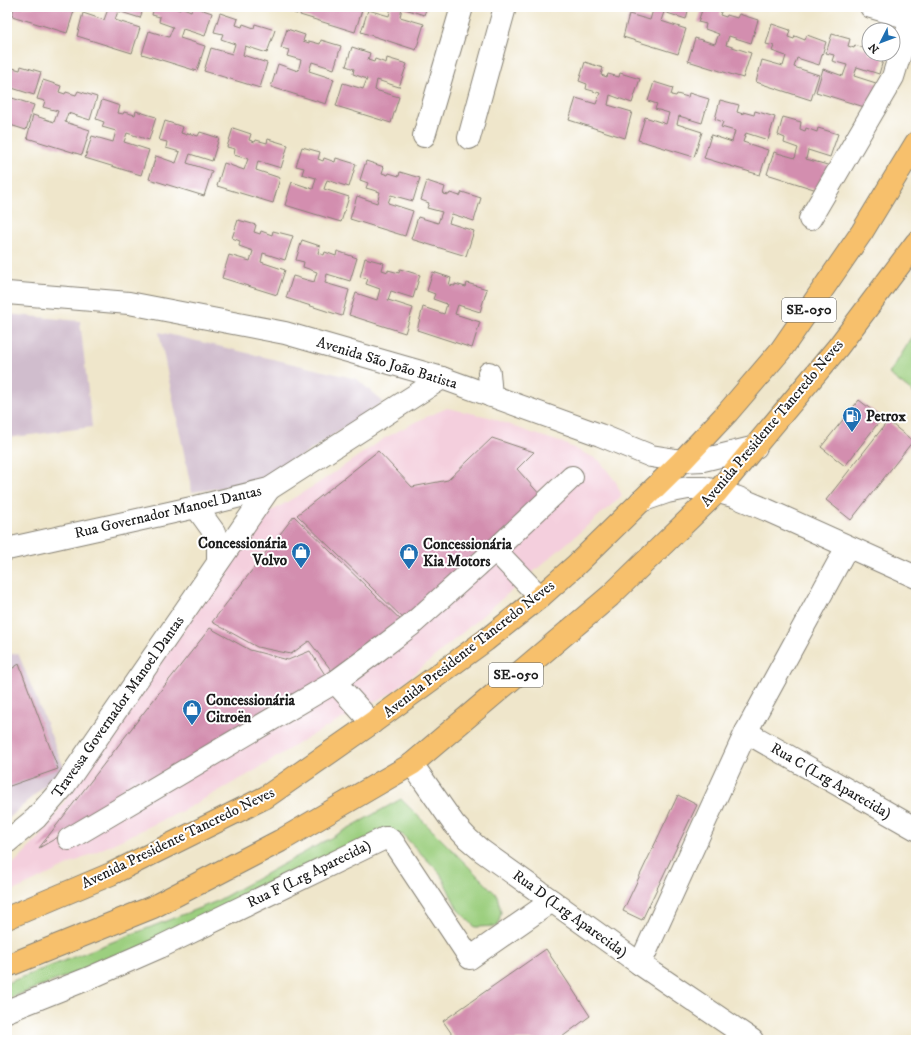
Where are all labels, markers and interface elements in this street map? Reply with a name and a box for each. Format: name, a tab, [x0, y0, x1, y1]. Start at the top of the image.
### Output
north arrow	[861, 22, 901, 62]
text: N	[866, 40, 883, 56]
road number: SE-050	[782, 298, 836, 322]
street label: Avenida São João Batista	[314, 333, 460, 394]
street label: Avenida Presidente Tancredo Neves	[696, 336, 848, 510]
fuel station icon: Petrox	[841, 405, 863, 433]
place label: Petrox	[866, 407, 906, 426]
street label: Rua Governador Manoel Dantas	[73, 481, 263, 543]
place label: Concessionária Volvo	[198, 534, 288, 570]
place label: Concessionária Kia Motors	[423, 535, 513, 571]
shop icon: Concessionária Volvo	[290, 541, 312, 569]
shop icon: Concessionária Kia Motors	[398, 542, 420, 570]
street label: Avenida Presidente Tancredo Neves	[379, 576, 559, 722]
street label: Travessa Governador Manoel Dantas	[48, 612, 188, 802]
road number: SE-050	[489, 663, 543, 687]
place label: Concessionária Citroën	[206, 691, 296, 727]
shop icon: Concessionária Citroën	[181, 698, 203, 726]
street label: Rua C (Lrg Aparecida)	[767, 739, 895, 823]
street label: Avenida Presidente Tancredo Neves	[78, 783, 278, 893]
street label: Rua F (Lrg Aparecida)	[244, 836, 374, 912]
street label: Rua D (Lrg Aparecida)	[509, 866, 631, 962]

